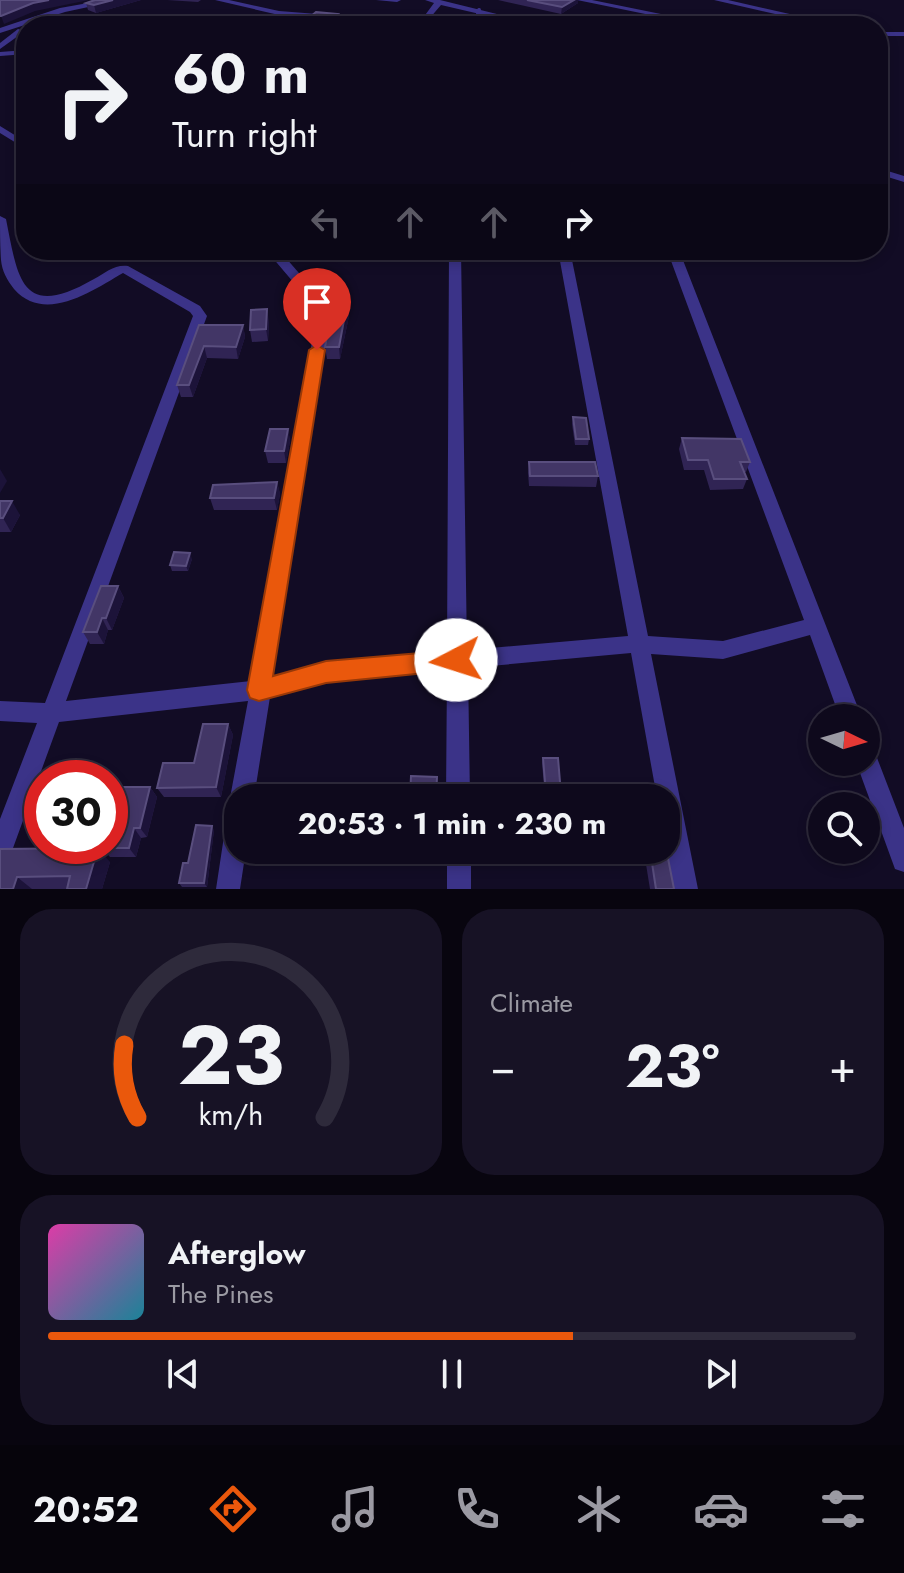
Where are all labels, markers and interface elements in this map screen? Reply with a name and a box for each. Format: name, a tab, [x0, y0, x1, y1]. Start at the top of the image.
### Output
text: 60 m	[172, 33, 309, 114]
icon: right	[40, 48, 144, 152]
text: Turn right	[172, 108, 317, 160]
icon: left	[304, 200, 348, 244]
icon: ahead	[388, 200, 432, 244]
icon: ahead	[472, 200, 516, 244]
icon: right	[556, 200, 600, 244]
pin	[283, 268, 351, 350]
icon: arrive	[295, 280, 339, 324]
position arrow	[414, 618, 498, 702]
north arrow	[808, 704, 880, 776]
map controls	[808, 704, 880, 864]
speed limit sign: 30	[24, 760, 128, 864]
button: search	[808, 792, 880, 864]
text: 20:53 · 1 min · 230 m	[298, 802, 606, 845]
text: Climate	[490, 984, 573, 1022]
text: 23	[178, 995, 284, 1115]
text: 23°	[625, 1023, 720, 1110]
text: −	[490, 1035, 516, 1099]
text: +	[829, 1035, 856, 1099]
text: km/h	[199, 1094, 263, 1136]
text: Afterglow	[168, 1232, 305, 1275]
text: The Pines	[168, 1275, 273, 1313]
icon: previous	[161, 1352, 205, 1396]
icon: pause	[430, 1352, 474, 1396]
icon: next	[699, 1352, 743, 1396]
icon: directions	[205, 1481, 261, 1537]
icon: music	[327, 1481, 383, 1537]
icon: phone	[449, 1481, 505, 1537]
icon: climate	[571, 1481, 627, 1537]
icon: car	[693, 1481, 749, 1537]
icon: filters	[815, 1481, 871, 1537]
text: 20:52	[33, 1483, 139, 1535]

